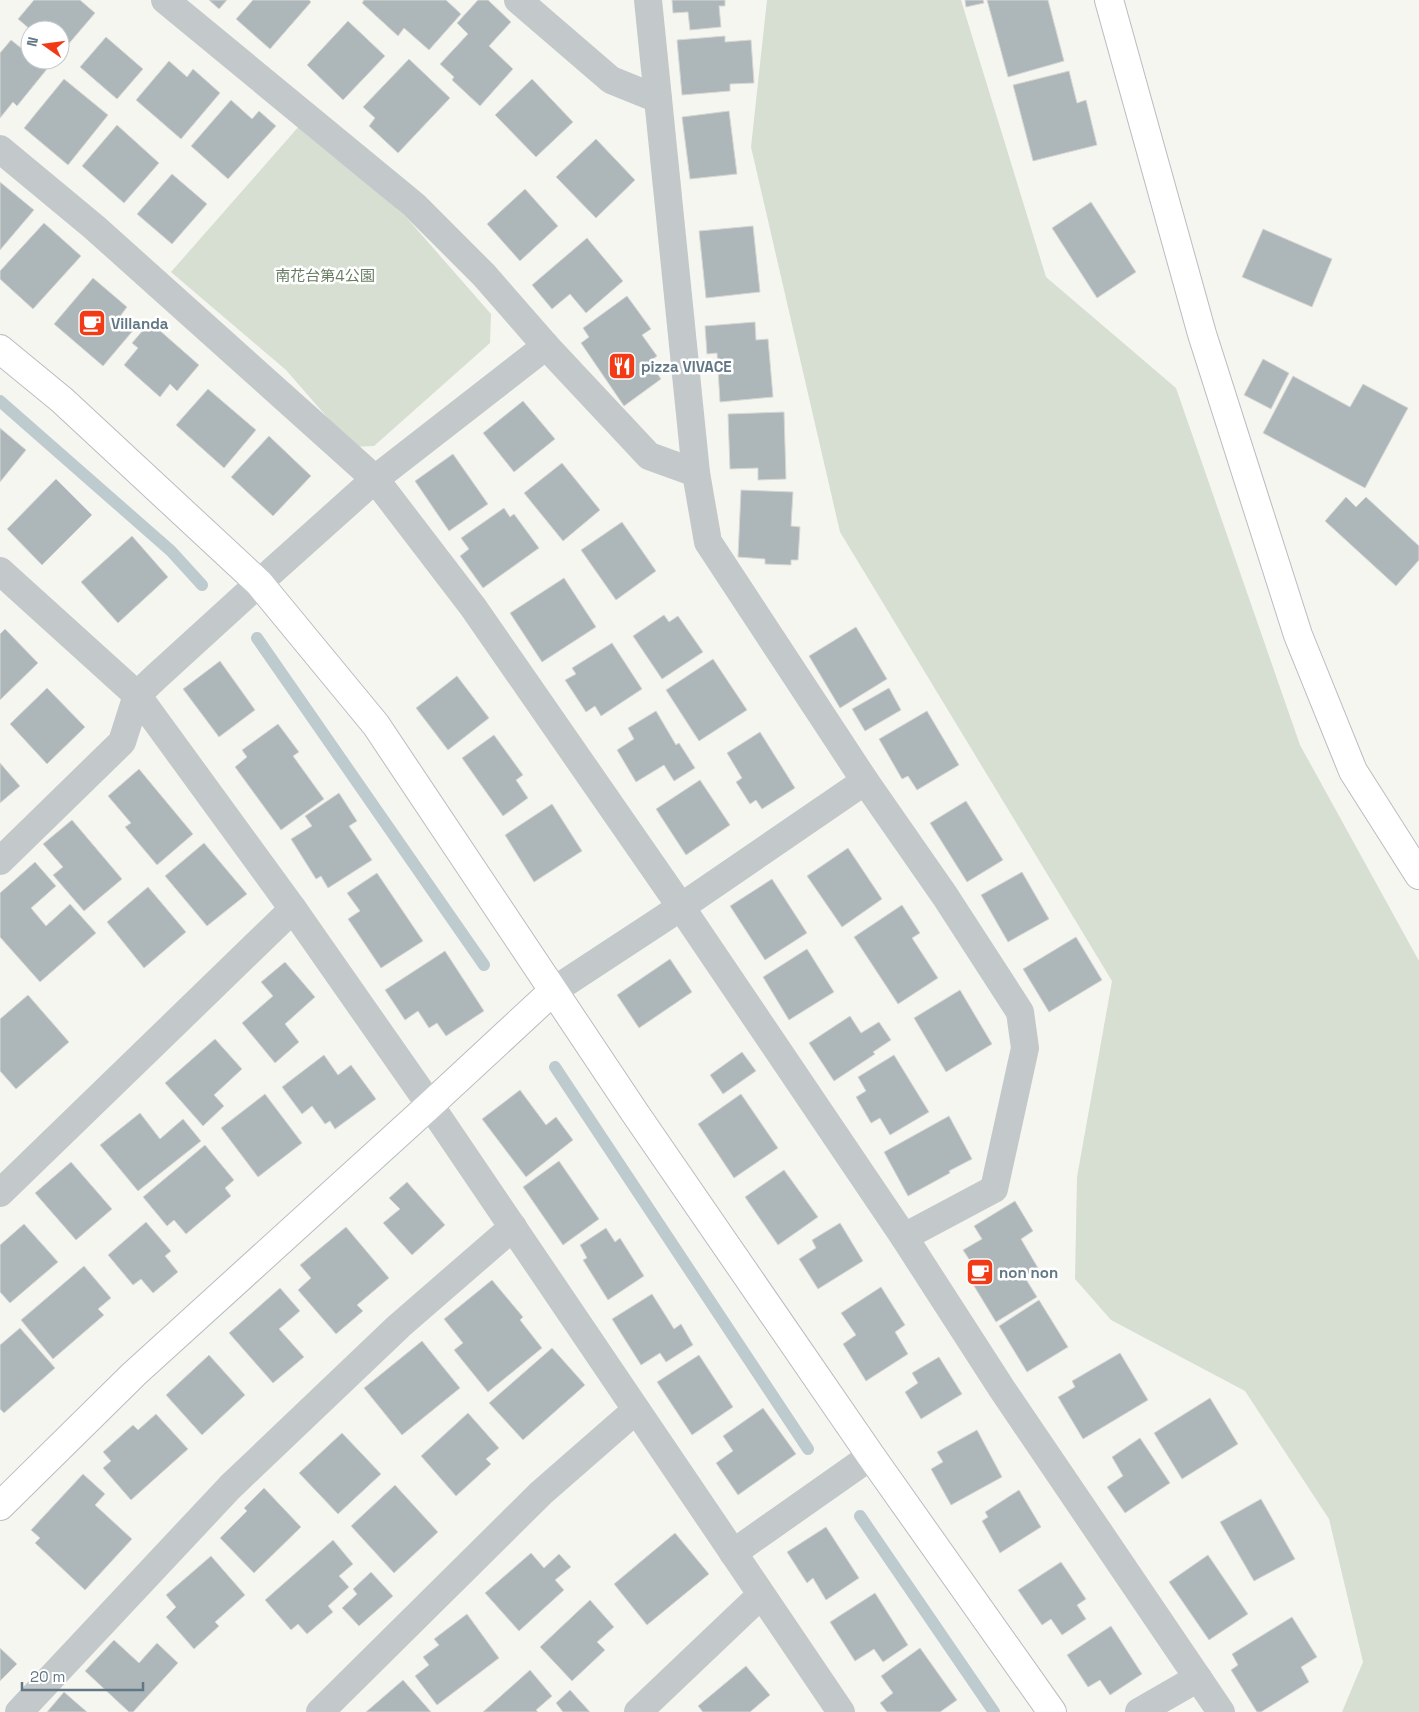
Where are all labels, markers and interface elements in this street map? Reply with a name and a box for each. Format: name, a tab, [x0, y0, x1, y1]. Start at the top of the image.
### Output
north arrow	[20, 20, 70, 70]
text: N	[23, 35, 42, 49]
park label: 南花台第4公園	[275, 266, 375, 285]
cafe icon: Villanda	[77, 308, 107, 338]
place label: Villanda	[111, 314, 169, 333]
restaurant icon: pizza VIVACE	[607, 351, 637, 381]
place label: pizza VIVACE	[641, 357, 732, 376]
cafe icon: non non	[965, 1257, 995, 1287]
place label: non non	[999, 1263, 1058, 1282]
scale bar	[22, 1660, 144, 1692]
text: 20 m	[30, 1667, 65, 1686]

